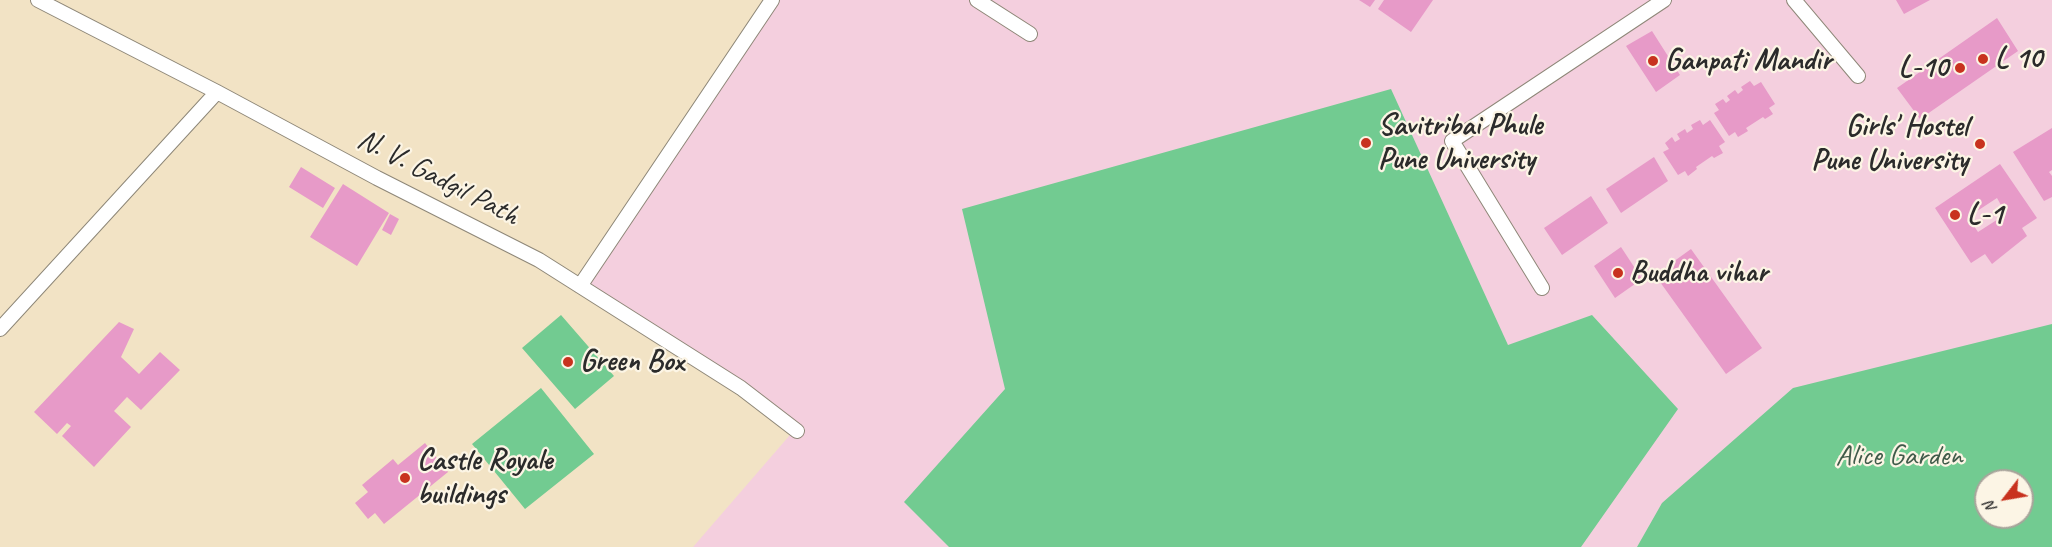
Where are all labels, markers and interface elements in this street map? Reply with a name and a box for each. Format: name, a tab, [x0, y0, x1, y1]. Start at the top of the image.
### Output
place label: L 10	[1995, 41, 2042, 77]
place label: Ganpati Mandir	[1665, 43, 1831, 79]
place label: L-10	[1898, 50, 1948, 86]
marker: L 10	[1976, 52, 1990, 66]
marker: Ganpati Mandir	[1646, 54, 1660, 68]
marker: L-10	[1953, 61, 1967, 75]
place label: Savitribai Phule Pune University	[1378, 108, 1542, 178]
place label: Girls' Hostel Pune University	[1811, 109, 1968, 180]
street label: N. V. Gadgil Path	[351, 122, 525, 234]
marker: Savitribai Phule Pune University	[1359, 136, 1373, 150]
marker: Girls' Hostel Pune University	[1973, 137, 1987, 151]
place label: L-1	[1967, 197, 2003, 233]
marker: L-1	[1948, 208, 1962, 222]
place label: Buddha vihar	[1630, 255, 1767, 291]
marker: Buddha vihar	[1611, 266, 1625, 280]
place label: Green Box	[580, 344, 684, 380]
marker: Green Box	[561, 355, 575, 369]
park label: Alice Garden	[1836, 438, 1962, 474]
place label: Castle Royale buildings	[417, 443, 552, 514]
north arrow	[1974, 469, 2034, 529]
marker: Castle Royale buildings	[398, 471, 412, 485]
text: N	[1979, 498, 2001, 517]

